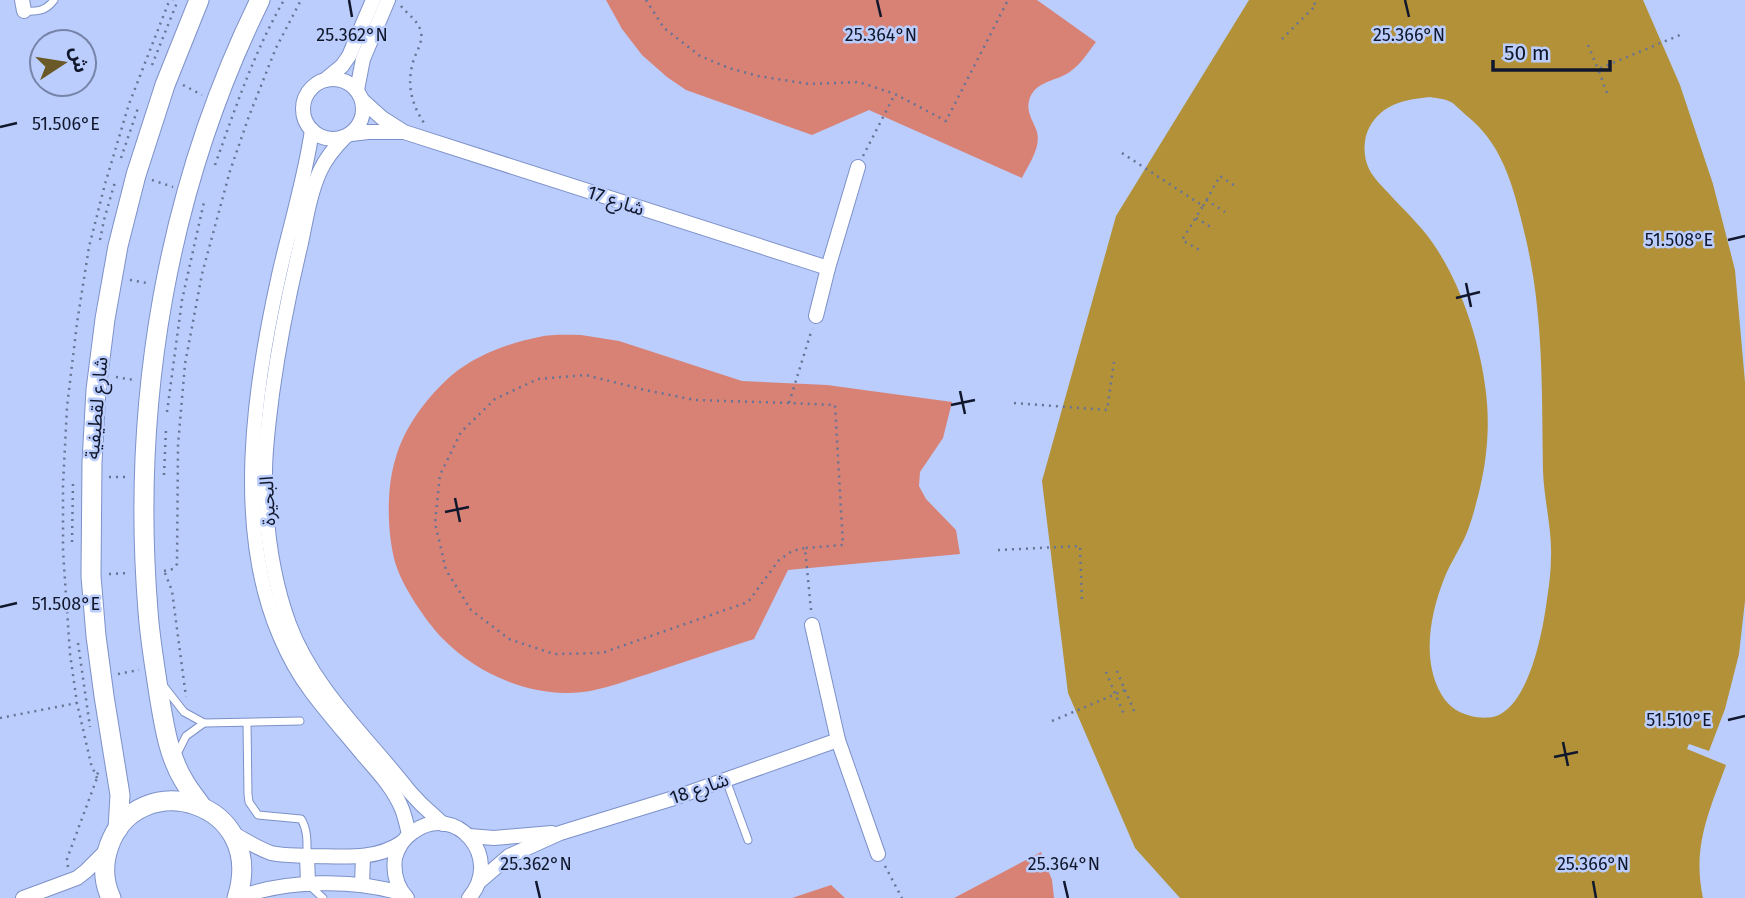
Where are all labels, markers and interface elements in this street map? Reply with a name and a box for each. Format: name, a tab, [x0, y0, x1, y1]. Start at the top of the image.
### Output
text: 25.362°N	[316, 24, 388, 46]
text: 25.364°N	[845, 24, 917, 46]
text: 25.366°N	[1373, 24, 1445, 46]
north arrow	[28, 28, 98, 98]
scale bar	[1493, 28, 1610, 72]
text: 50 m	[1504, 40, 1550, 66]
text: ش	[65, 44, 93, 75]
text: 51.506°E	[32, 113, 100, 135]
street label: شارع 17	[584, 180, 647, 222]
text: 51.508°E	[1645, 229, 1713, 251]
street label: شارع لقطيفية	[81, 356, 114, 460]
street label: البحيرة	[255, 476, 280, 526]
text: 51.508°E	[32, 593, 100, 615]
text: 51.510°E	[1646, 709, 1712, 731]
street label: شارع 18	[667, 768, 732, 811]
text: 25.362°N	[500, 853, 572, 875]
text: 25.364°N	[1028, 853, 1100, 875]
text: 25.366°N	[1557, 853, 1629, 875]

